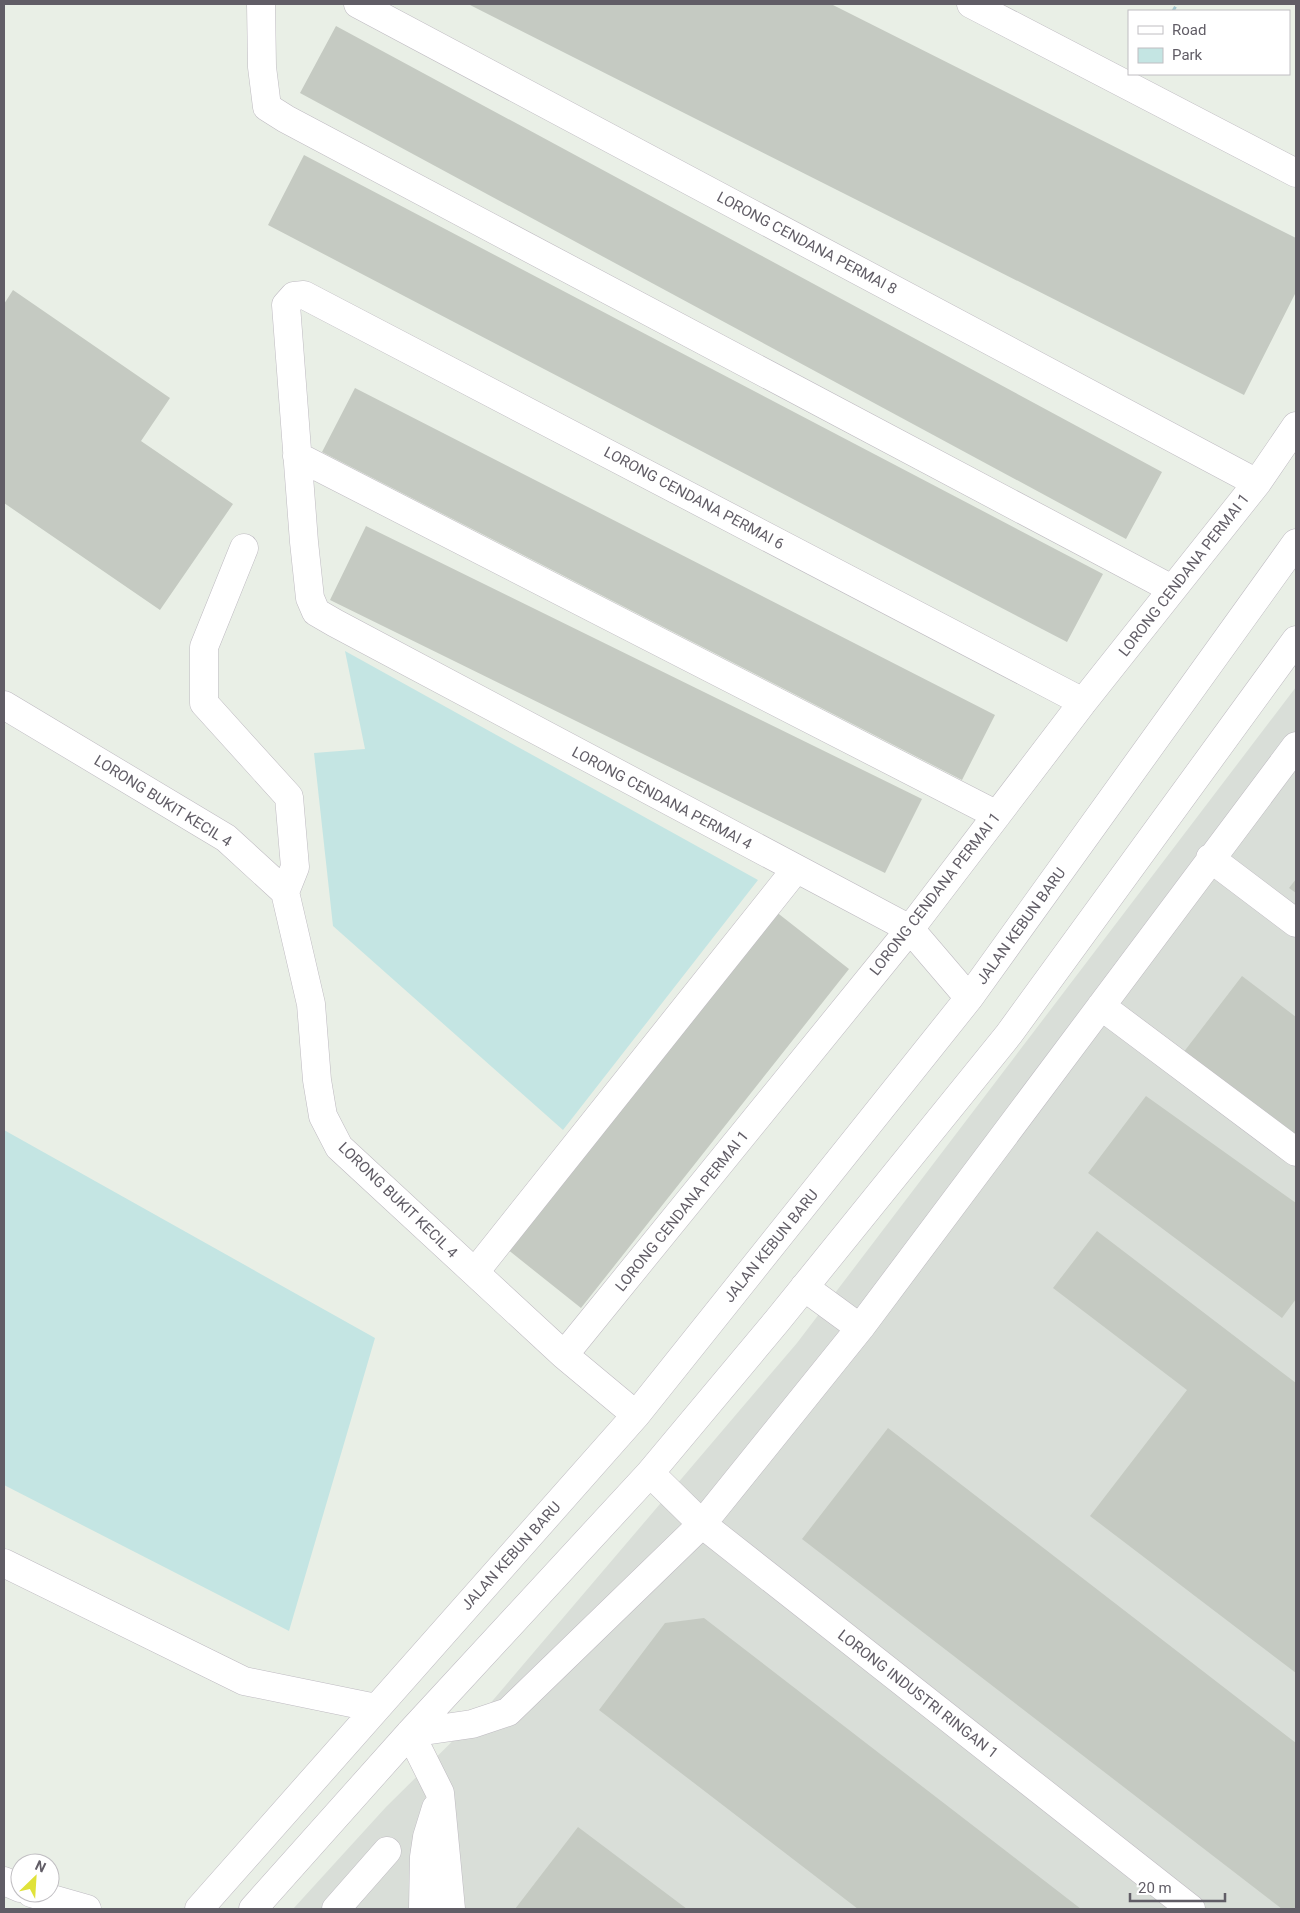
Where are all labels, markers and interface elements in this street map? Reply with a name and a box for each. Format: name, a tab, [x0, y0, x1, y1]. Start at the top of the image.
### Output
legend	[1128, 10, 1290, 75]
text: Road	[1172, 21, 1206, 39]
text: Park	[1172, 46, 1203, 64]
street label: LORONG CENDANA PERMAI 8	[714, 188, 900, 298]
street label: LORONG CENDANA PERMAI 6	[601, 443, 787, 553]
street label: LORONG CENDANA PERMAI 1	[1115, 490, 1253, 660]
street label: LORONG CENDANA PERMAI 4	[569, 743, 756, 853]
street label: LORONG BUKIT KECIL 4	[91, 751, 236, 851]
street label: LORONG CENDANA PERMAI 1	[866, 809, 1004, 979]
street label: JALAN KEBUN BARU	[973, 864, 1069, 988]
street label: LORONG CENDANA PERMAI 1	[612, 1127, 752, 1295]
street label: LORONG BUKIT KECIL 4	[335, 1138, 462, 1262]
street label: JALAN KEBUN BARU	[720, 1186, 822, 1306]
street label: JALAN KEBUN BARU	[458, 1498, 564, 1614]
street label: LORONG INDUSTRI RINGAN 1	[834, 1626, 1002, 1762]
north arrow	[10, 1853, 60, 1903]
text: N	[33, 1857, 48, 1876]
scale bar	[1130, 1870, 1225, 1902]
text: 20 m	[1138, 1879, 1172, 1897]

